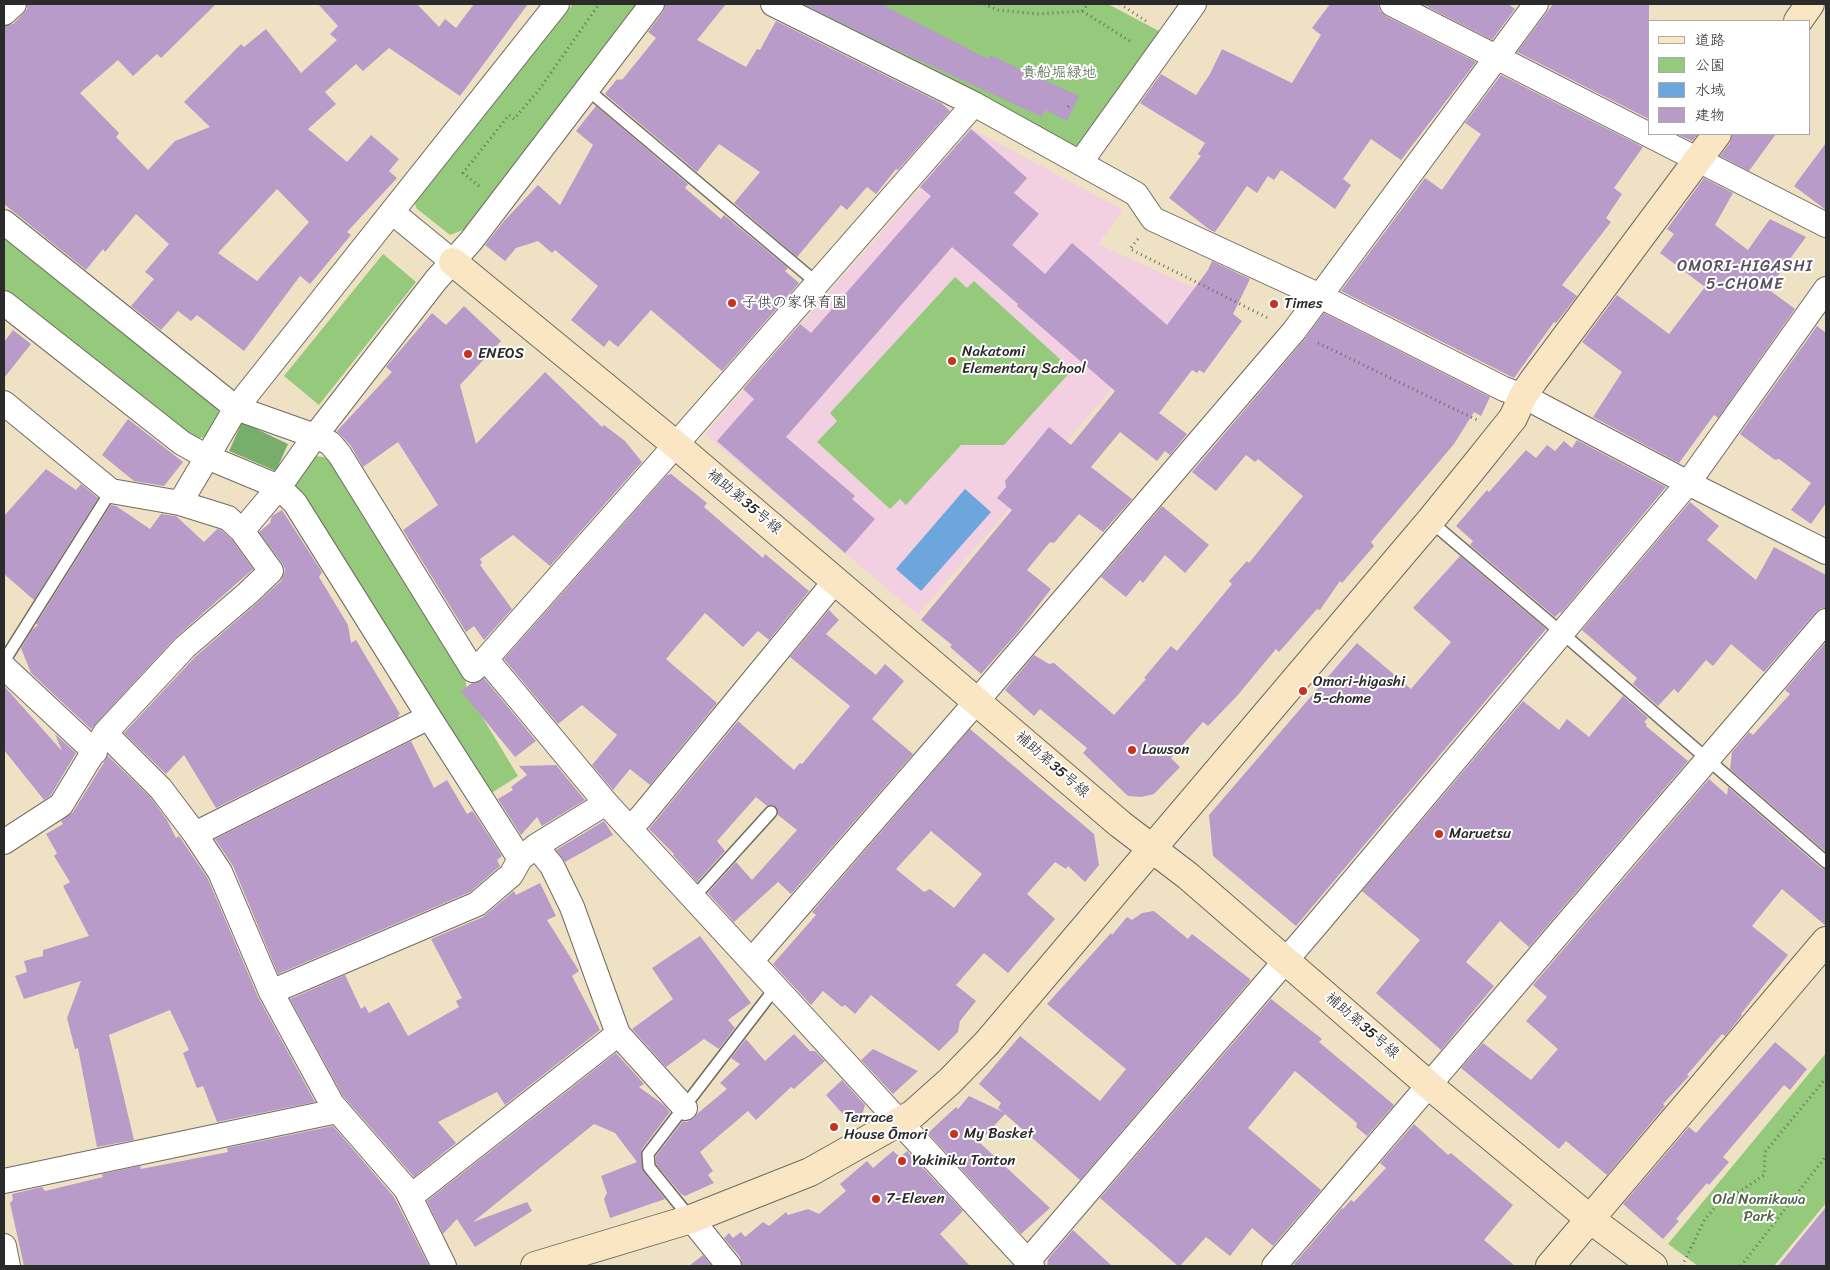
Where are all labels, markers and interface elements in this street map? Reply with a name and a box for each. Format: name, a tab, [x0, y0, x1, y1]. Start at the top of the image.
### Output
legend	[1648, 20, 1810, 135]
text: 道路	[1695, 27, 1725, 53]
text: 公園	[1695, 52, 1725, 78]
park label: 貴船堀緑地	[1022, 64, 1096, 82]
text: 水域	[1695, 77, 1725, 103]
text: 建物	[1695, 102, 1725, 128]
district label: OMORI-HIGASHI 5-CHOME	[1677, 257, 1813, 295]
place label: 子供の家保育園	[742, 294, 847, 312]
place label: Times	[1284, 295, 1323, 313]
marker: 子供の家保育園	[726, 297, 738, 309]
marker: Times	[1268, 298, 1280, 310]
place label: Nakatomi Elementary School	[962, 343, 1086, 378]
place label: ENEOS	[478, 345, 524, 363]
marker: ENEOS	[462, 348, 474, 360]
marker: Nakatomi Elementary School	[946, 355, 958, 367]
street label: 補助第35号線	[703, 465, 785, 539]
place label: Omori-higashi 5-chome	[1313, 673, 1405, 708]
marker: Omori-higashi 5-chome	[1297, 685, 1309, 697]
street label: 補助第35号線	[1011, 728, 1093, 802]
place label: Lawson	[1142, 741, 1189, 759]
marker: Lawson	[1126, 744, 1138, 756]
place label: Maruetsu	[1449, 825, 1511, 843]
marker: Maruetsu	[1433, 828, 1445, 840]
street label: 補助第35号線	[1321, 989, 1403, 1063]
place label: Terrace House Ōmori	[844, 1109, 927, 1144]
marker: Terrace House Ōmori	[828, 1121, 840, 1133]
place label: My Basket	[964, 1125, 1034, 1143]
marker: My Basket	[948, 1128, 960, 1140]
place label: Yakiniku Tonton	[912, 1152, 1015, 1170]
marker: Yakiniku Tonton	[896, 1155, 908, 1167]
place label: 7-Eleven	[886, 1190, 945, 1208]
park label: Old Nomikawa Park	[1713, 1191, 1805, 1226]
marker: 7-Eleven	[870, 1193, 882, 1205]

